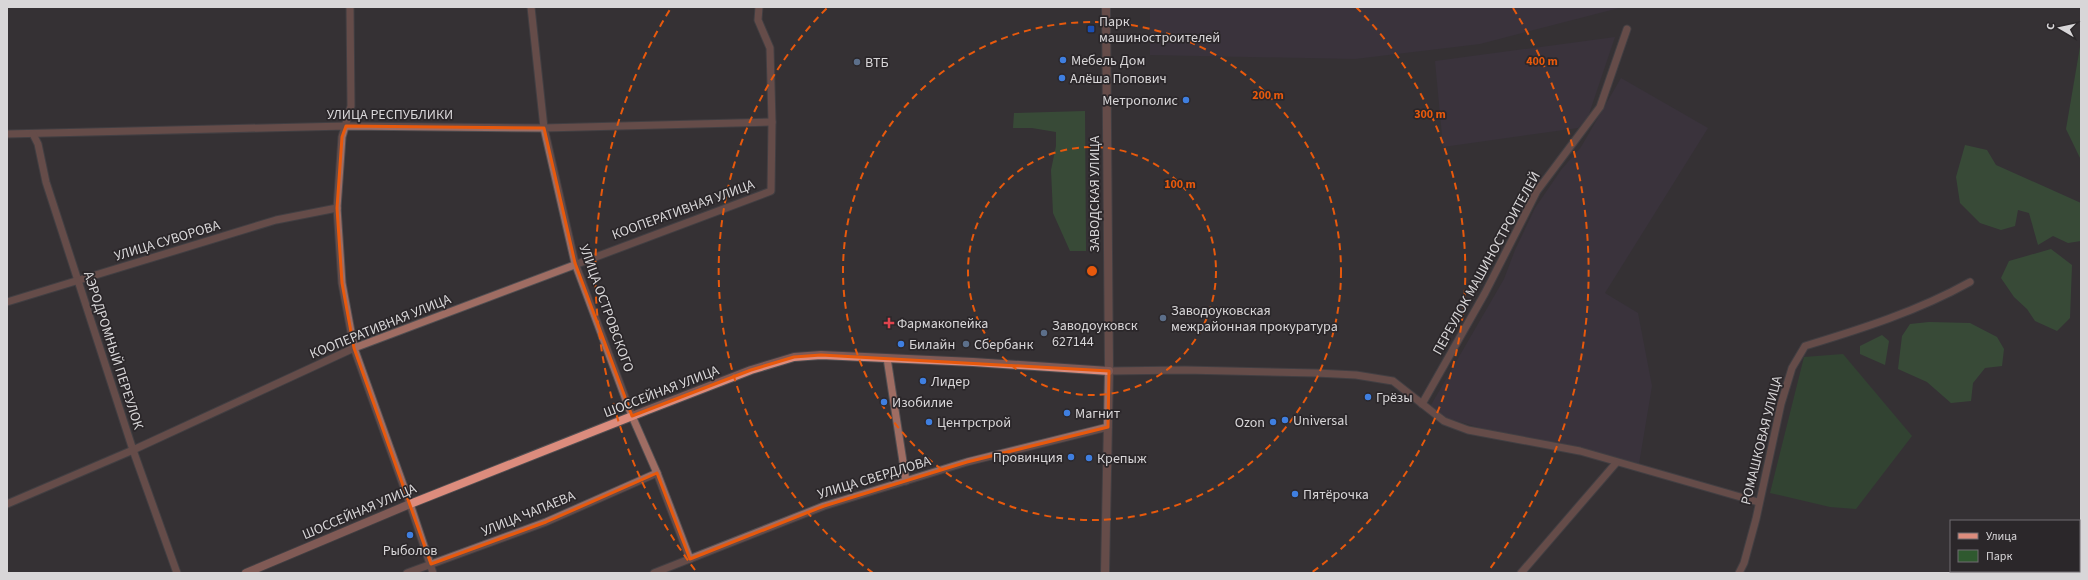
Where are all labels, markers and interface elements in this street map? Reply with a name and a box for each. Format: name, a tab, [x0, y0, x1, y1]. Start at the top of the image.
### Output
north arrow	[2040, 8, 2080, 48]
place label: Парк машиностроителей	[1099, 12, 1220, 48]
text: С	[2043, 22, 2059, 31]
marker: Парк машиностроителей	[1086, 24, 1096, 34]
place label: Мебель Дом	[1071, 51, 1145, 71]
place label: ВТБ	[865, 53, 889, 73]
text: 400 m	[1526, 53, 1558, 70]
marker: Мебель Дом	[1058, 55, 1068, 65]
marker: ВТБ	[852, 57, 862, 67]
place label: Алёша Попович	[1070, 69, 1167, 89]
marker: Алёша Попович	[1057, 73, 1067, 83]
text: 200 m	[1252, 87, 1284, 104]
place label: Метрополис	[1102, 91, 1179, 111]
marker: Метрополис	[1181, 95, 1191, 105]
street label: УЛИЦА РЕСПУБЛИКИ	[327, 105, 453, 125]
text: 300 m	[1414, 106, 1446, 123]
street label: ЗАВОДСКАЯ УЛИЦА	[1085, 135, 1105, 252]
street label: ПЕРЕУЛОК МАШИНОСТРОИТЕЛЕЙ	[1428, 168, 1546, 359]
street label: КООПЕРАТИВНАЯ УЛИЦА	[609, 175, 758, 245]
text: 100 m	[1164, 176, 1196, 193]
street label: УЛИЦА СУВОРОВА	[112, 215, 223, 267]
street label: УЛИЦА ОСТРОВСКОГО	[574, 242, 639, 375]
centre of rings	[1085, 264, 1099, 278]
street label: АЭРОДРОМНЫЙ ПЕРЕУЛОК	[78, 269, 148, 433]
street label: КООПЕРАТИВНАЯ УЛИЦА	[307, 289, 454, 364]
place label: Заводоуковская межрайонная прокуратура	[1171, 301, 1338, 337]
marker: Заводоуковская межрайонная прокуратура	[1158, 313, 1168, 323]
place label: Фармакопейка	[897, 314, 988, 334]
place label: Заводоуковск 627144	[1052, 316, 1138, 352]
marker: Фармакопейка	[884, 318, 894, 328]
marker: Заводоуковск 627144	[1039, 328, 1049, 338]
place label: Билайн	[909, 335, 955, 355]
place label: Сбербанк	[974, 335, 1033, 355]
marker: Билайн	[896, 339, 906, 349]
marker: Сбербанк	[961, 339, 971, 349]
street label: ШОССЕЙНАЯ УЛИЦА	[601, 361, 722, 423]
place label: Лидер	[931, 372, 970, 392]
street label: РОМАШКОВАЯ УЛИЦА	[1736, 373, 1788, 507]
marker: Лидер	[918, 376, 928, 386]
place label: Грёзы	[1376, 388, 1413, 408]
marker: Грёзы	[1363, 392, 1373, 402]
place label: Изобилие	[892, 393, 953, 413]
marker: Изобилие	[879, 397, 889, 407]
place label: Магнит	[1075, 404, 1121, 424]
marker: Магнит	[1062, 408, 1072, 418]
place label: Universal	[1293, 411, 1348, 431]
place label: Центрстрой	[937, 413, 1011, 433]
place label: Ozon	[1235, 413, 1265, 433]
marker: Universal	[1280, 415, 1290, 425]
marker: Центрстрой	[924, 417, 934, 427]
marker: Ozon	[1268, 417, 1278, 427]
place label: Провинция	[993, 448, 1063, 468]
place label: Крепыж	[1097, 449, 1147, 469]
street label: УЛИЦА СВЕРДЛОВА	[815, 451, 934, 505]
marker: Провинция	[1066, 452, 1076, 462]
marker: Крепыж	[1084, 453, 1094, 463]
street label: ШОССЕЙНАЯ УЛИЦА	[299, 479, 420, 545]
place label: Пятёрочка	[1303, 485, 1369, 505]
street label: УЛИЦА ЧАПАЕВА	[478, 486, 579, 542]
marker: Пятёрочка	[1290, 489, 1300, 499]
legend	[1950, 520, 2080, 572]
text: Улица	[1986, 528, 2017, 545]
marker: Рыболов	[405, 530, 415, 540]
place label: Рыболов	[383, 541, 437, 561]
text: Парк	[1986, 548, 2012, 565]

